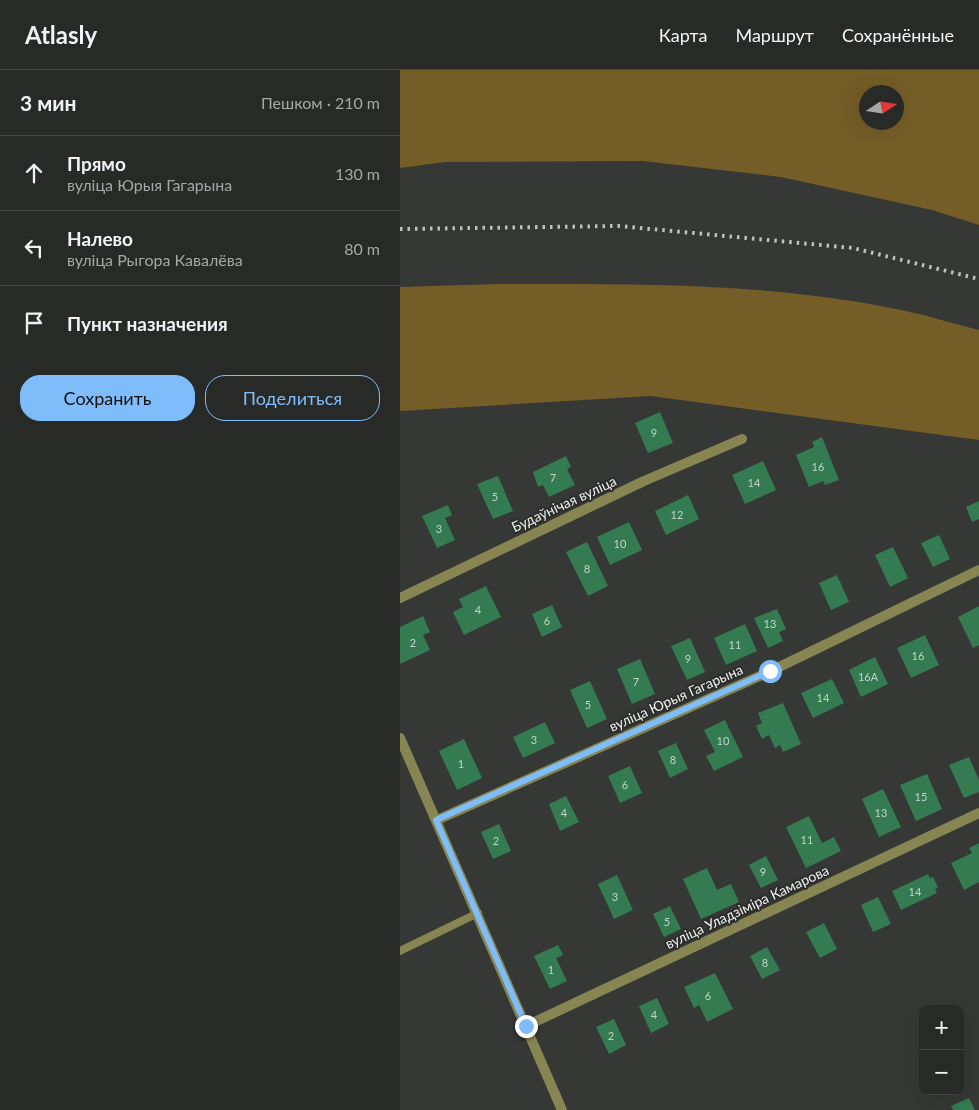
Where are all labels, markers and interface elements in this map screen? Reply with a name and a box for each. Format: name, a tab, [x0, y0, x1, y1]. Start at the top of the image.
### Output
text: Atlasly	[25, 20, 97, 49]
text: Карта	[659, 24, 707, 46]
text: Маршрут	[735, 24, 814, 46]
text: Сохранённые	[842, 24, 954, 46]
north arrow	[859, 85, 904, 130]
text: 3 мин	[20, 90, 77, 115]
text: Пешком · 210 m	[261, 93, 380, 112]
text: Прямо	[67, 152, 126, 175]
icon: ahead	[20, 159, 48, 187]
text: 130 m	[335, 164, 380, 183]
text: вуліца Юрыя Гагарына	[67, 175, 232, 194]
text: Налево	[67, 227, 133, 250]
icon: left	[20, 234, 48, 262]
text: 80 m	[344, 239, 380, 258]
text: вуліца Рыгора Кавалёва	[67, 250, 243, 269]
icon: arrive	[20, 309, 48, 337]
text: Пункт назначения	[67, 312, 228, 335]
button: Сохранить	[20, 375, 195, 421]
button: Поделиться	[205, 375, 380, 421]
house number: 9	[651, 426, 657, 439]
house number: 16	[812, 460, 824, 473]
house number: 7	[550, 471, 556, 484]
street label: Будаўнічая вуліца	[509, 472, 619, 535]
house number: 14	[748, 476, 761, 489]
house number: 5	[492, 490, 498, 503]
house number: 12	[671, 508, 683, 521]
house number: 3	[436, 522, 442, 535]
house number: 10	[614, 537, 627, 550]
house number: 8	[584, 562, 590, 575]
house number: 4	[475, 603, 482, 616]
house number: 6	[544, 614, 550, 627]
house number: 13	[764, 617, 776, 630]
house number: 2	[410, 636, 416, 649]
house number: 11	[729, 638, 741, 651]
house number: 16	[912, 649, 924, 662]
house number: 9	[685, 652, 691, 665]
street label: вуліца Юрыя Гагарына	[606, 660, 745, 735]
route start	[759, 660, 782, 683]
house number: 16А	[858, 670, 879, 683]
house number: 7	[633, 675, 639, 688]
house number: 14	[817, 691, 830, 704]
house number: 5	[585, 698, 591, 711]
house number: 3	[531, 733, 537, 746]
house number: 10	[717, 734, 730, 747]
house number: 8	[670, 753, 676, 766]
house number: 1	[458, 757, 464, 770]
house number: 6	[622, 778, 628, 791]
house number: 15	[915, 790, 927, 803]
house number: 4	[561, 806, 568, 819]
house number: 13	[875, 806, 887, 819]
house number: 11	[801, 833, 813, 846]
house number: 2	[493, 834, 499, 847]
street label: вуліца Уладзіміра Камарова	[662, 861, 831, 952]
house number: 9	[760, 865, 766, 878]
house number: 14	[909, 885, 922, 898]
house number: 3	[612, 890, 618, 903]
house number: 5	[664, 915, 670, 928]
house number: 8	[762, 956, 768, 969]
house number: 1	[548, 963, 554, 976]
house number: 6	[705, 989, 711, 1002]
map controls	[919, 1005, 964, 1095]
button: +	[919, 1005, 964, 1050]
house number: 4	[651, 1008, 658, 1021]
route end	[515, 1015, 538, 1038]
house number: 2	[608, 1029, 614, 1042]
button: −	[919, 1050, 964, 1095]

